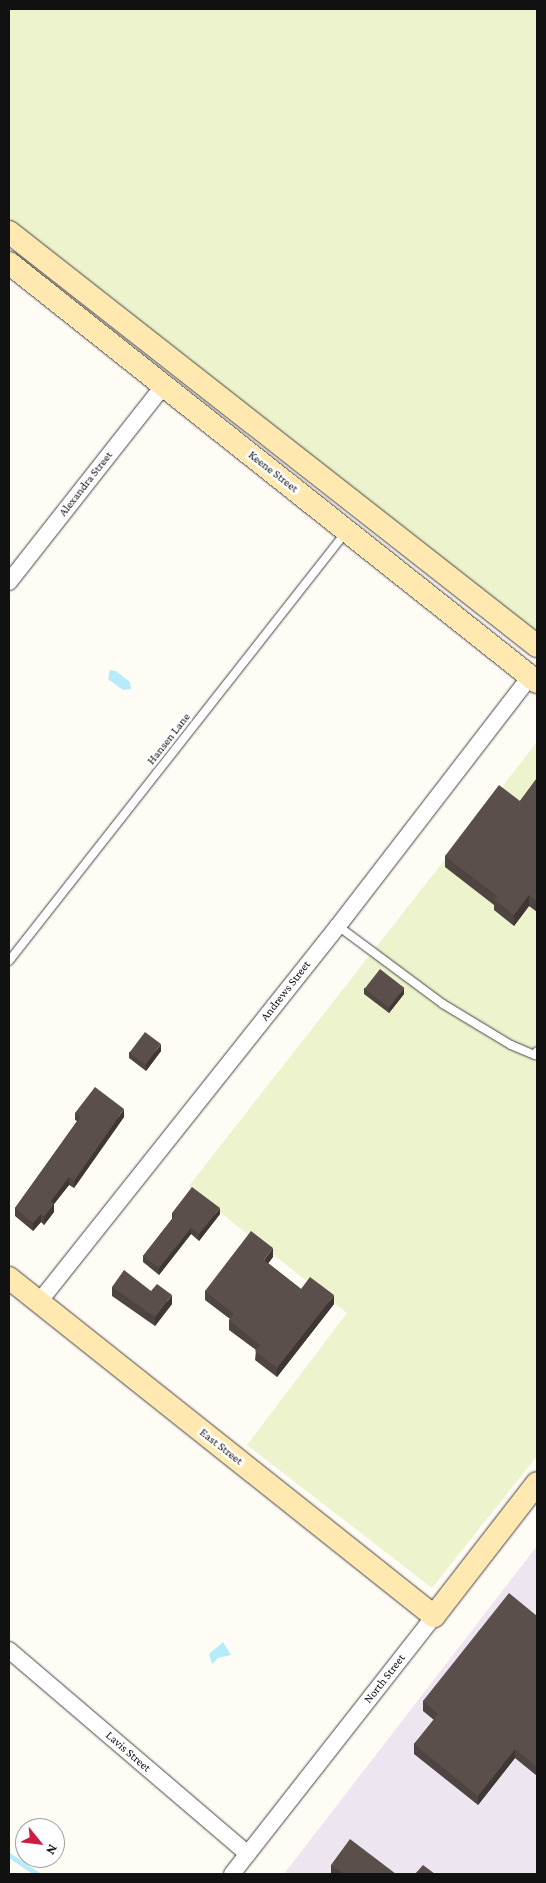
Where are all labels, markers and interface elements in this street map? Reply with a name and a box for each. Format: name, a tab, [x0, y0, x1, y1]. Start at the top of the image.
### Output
street label: Alexandra Street	[56, 448, 116, 520]
street label: Keene Street	[245, 448, 301, 496]
street label: Hansen Lane	[144, 710, 194, 768]
street label: Andrews Street	[258, 958, 314, 1024]
street label: East Street	[196, 1426, 246, 1468]
street label: North Street	[361, 1651, 409, 1707]
street label: Lavis Street	[102, 1728, 154, 1776]
north arrow	[15, 1818, 65, 1868]
text: N	[43, 1842, 62, 1858]

